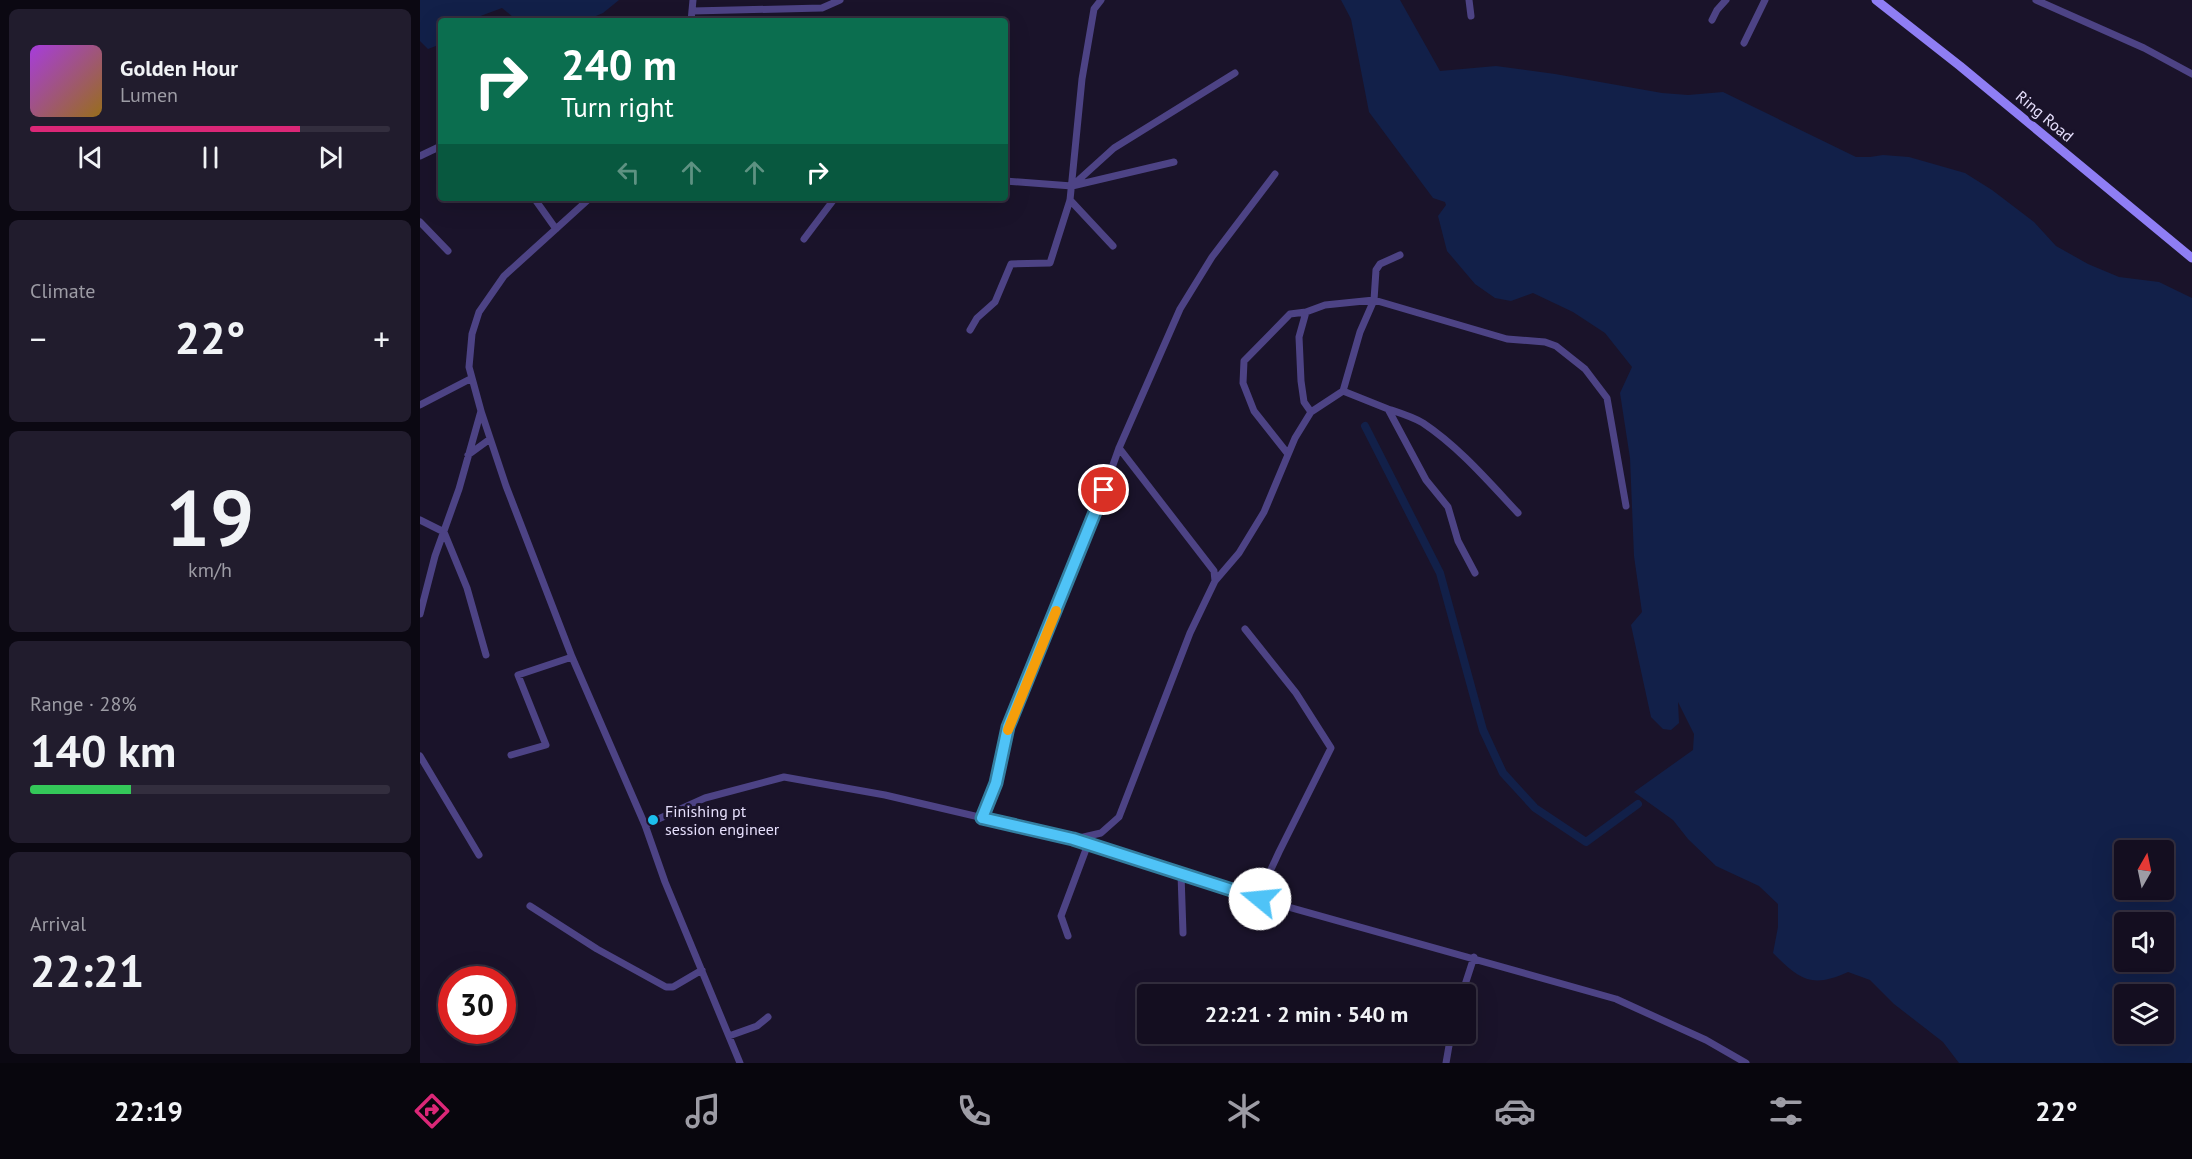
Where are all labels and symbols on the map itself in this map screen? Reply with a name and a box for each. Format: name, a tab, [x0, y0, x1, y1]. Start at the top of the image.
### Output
street label: Ring Road	[2012, 86, 2078, 146]
pin	[1078, 464, 1129, 515]
place label: Finishing pt session engineer	[665, 801, 780, 839]
marker: Finishing pt session engineer	[646, 813, 660, 827]
north arrow	[2114, 840, 2174, 900]
position arrow	[1228, 867, 1292, 931]
speed limit sign: 30	[438, 966, 516, 1044]

